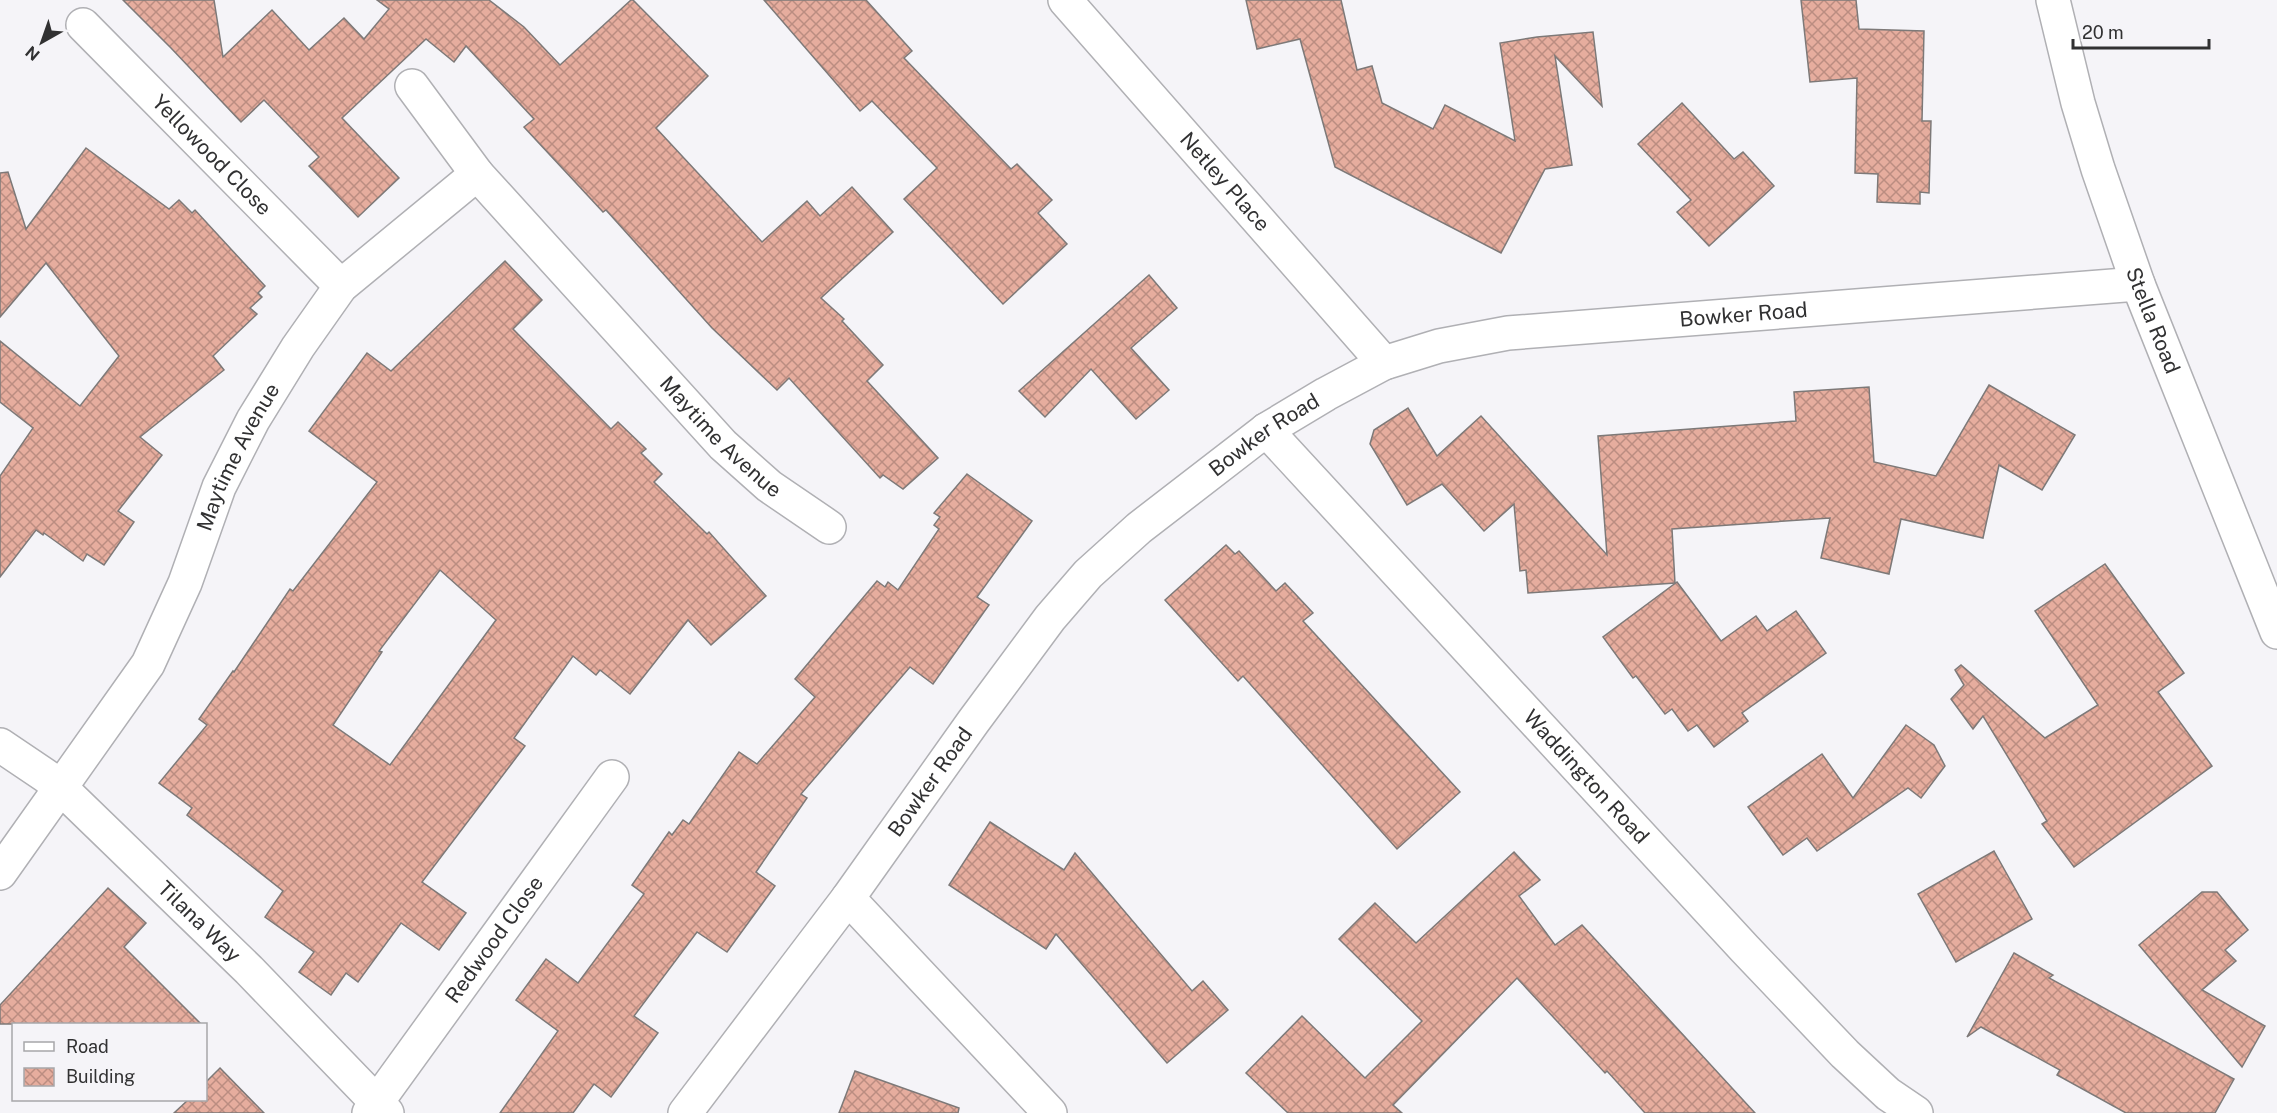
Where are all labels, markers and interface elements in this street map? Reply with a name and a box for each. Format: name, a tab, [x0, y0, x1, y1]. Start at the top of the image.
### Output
north arrow	[12, 12, 72, 72]
scale bar	[2073, 12, 2210, 50]
text: 20 m	[2082, 22, 2124, 43]
text: N	[22, 42, 44, 64]
street label: Yellowood Close	[147, 89, 277, 220]
street label: Netley Place	[1175, 127, 1275, 236]
street label: Stella Road	[2121, 264, 2185, 377]
street label: Bowker Road	[1678, 297, 1808, 332]
street label: Maytime Avenue	[655, 371, 786, 503]
street label: Maytime Avenue	[191, 378, 285, 534]
street label: Bowker Road	[1204, 388, 1324, 481]
street label: Waddington Road	[1519, 704, 1654, 849]
street label: Bowker Road	[883, 722, 977, 841]
street label: Redwood Close	[440, 871, 548, 1008]
street label: Tilana Way	[153, 876, 246, 967]
legend	[12, 1023, 207, 1101]
text: Road	[66, 1036, 109, 1057]
text: Building	[66, 1066, 135, 1087]

